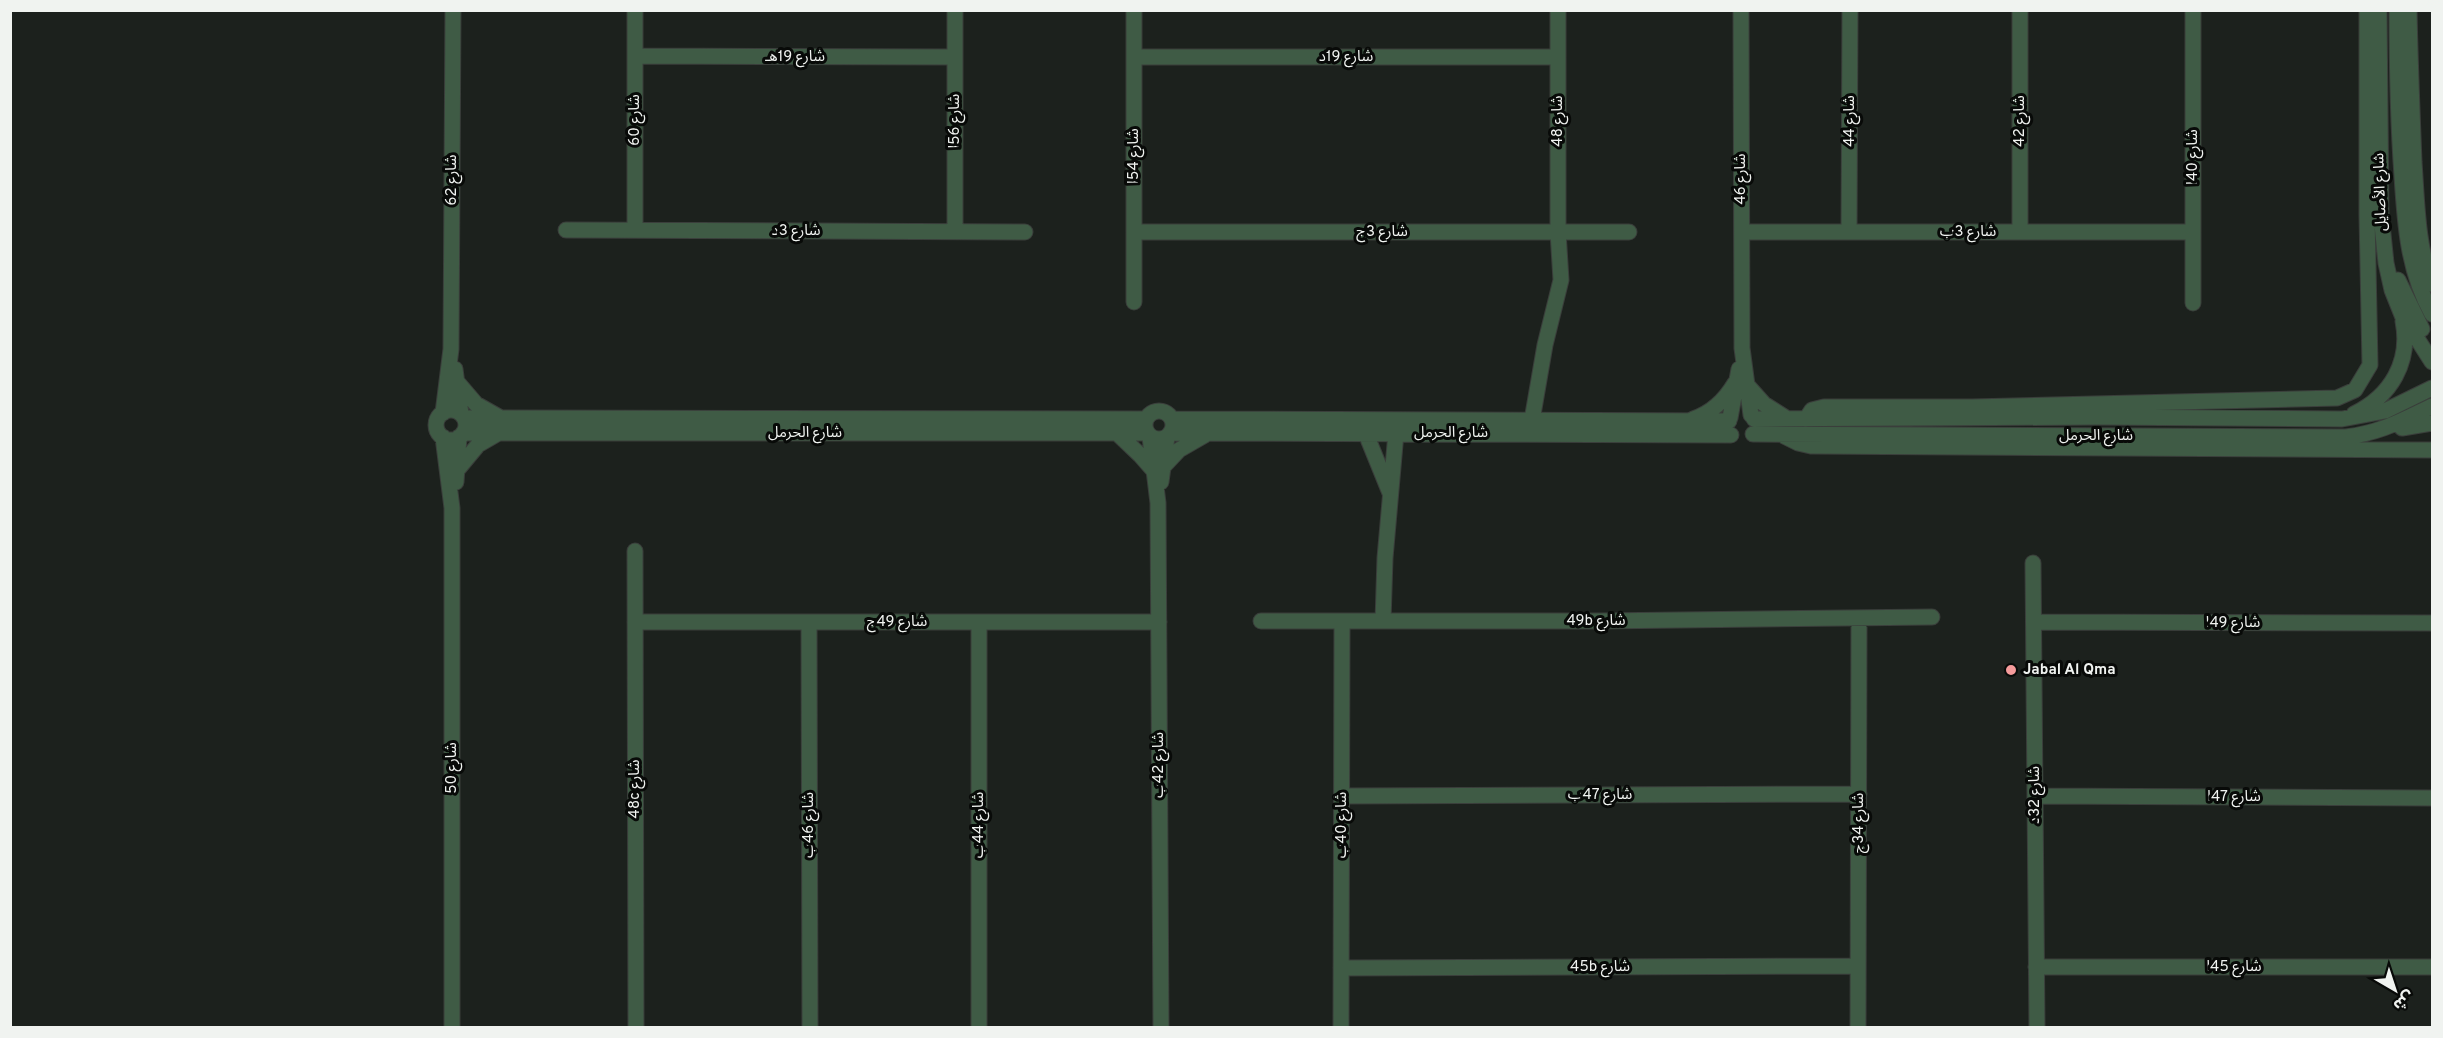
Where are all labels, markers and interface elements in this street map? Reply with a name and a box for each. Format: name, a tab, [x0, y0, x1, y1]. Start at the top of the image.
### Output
street label: شارع 19هـ	[765, 48, 825, 68]
street label: شارع 19د	[1319, 48, 1373, 68]
street label: شارع 56ا	[946, 93, 966, 148]
street label: شارع 60	[626, 94, 646, 146]
street label: شارع 48	[1549, 95, 1569, 147]
street label: شارع 44	[1841, 95, 1861, 147]
street label: شارع 42	[2011, 95, 2031, 147]
street label: شارع 54ا	[1125, 128, 1145, 184]
street label: شارع 40ا	[2184, 129, 2204, 185]
street label: شارع الأصايل	[2370, 152, 2393, 232]
street label: شارع 46	[1732, 153, 1752, 205]
street label: شارع 62	[443, 154, 463, 205]
street label: شارع 3د	[772, 222, 821, 242]
street label: شارع 3ج	[1356, 223, 1408, 243]
street label: شارع 3ب	[1940, 223, 1997, 243]
street label: شارع الحرمل	[768, 424, 842, 444]
street label: شارع الحرمل	[1414, 424, 1488, 444]
street label: شارع الحرمل	[2059, 427, 2133, 447]
street label: 49b شارع	[1566, 612, 1626, 632]
street label: شارع 49ج	[867, 613, 927, 633]
street label: شارع 49ا	[2206, 614, 2260, 634]
place label: Jabal Al Qma	[2023, 661, 2116, 680]
marker: Jabal Al Qma	[2004, 663, 2018, 677]
street label: شارع 42ب	[1150, 732, 1170, 798]
street label: شارع 50	[443, 742, 463, 794]
street label: 48c شارع	[626, 759, 646, 818]
street label: شارع 32د	[2026, 766, 2046, 824]
street label: شارع 47ب	[1568, 786, 1633, 806]
street label: شارع 47ا	[2207, 788, 2261, 808]
street label: شارع 40ب	[1333, 791, 1353, 858]
street label: شارع 46ب	[800, 792, 820, 858]
street label: شارع 44ب	[970, 792, 990, 858]
street label: شارع 34ج	[1850, 792, 1870, 853]
street label: 45b شارع	[1570, 958, 1630, 978]
street label: شارع 45ا	[2207, 958, 2262, 978]
north arrow	[2365, 960, 2425, 1020]
text: ش	[2388, 985, 2418, 1015]

